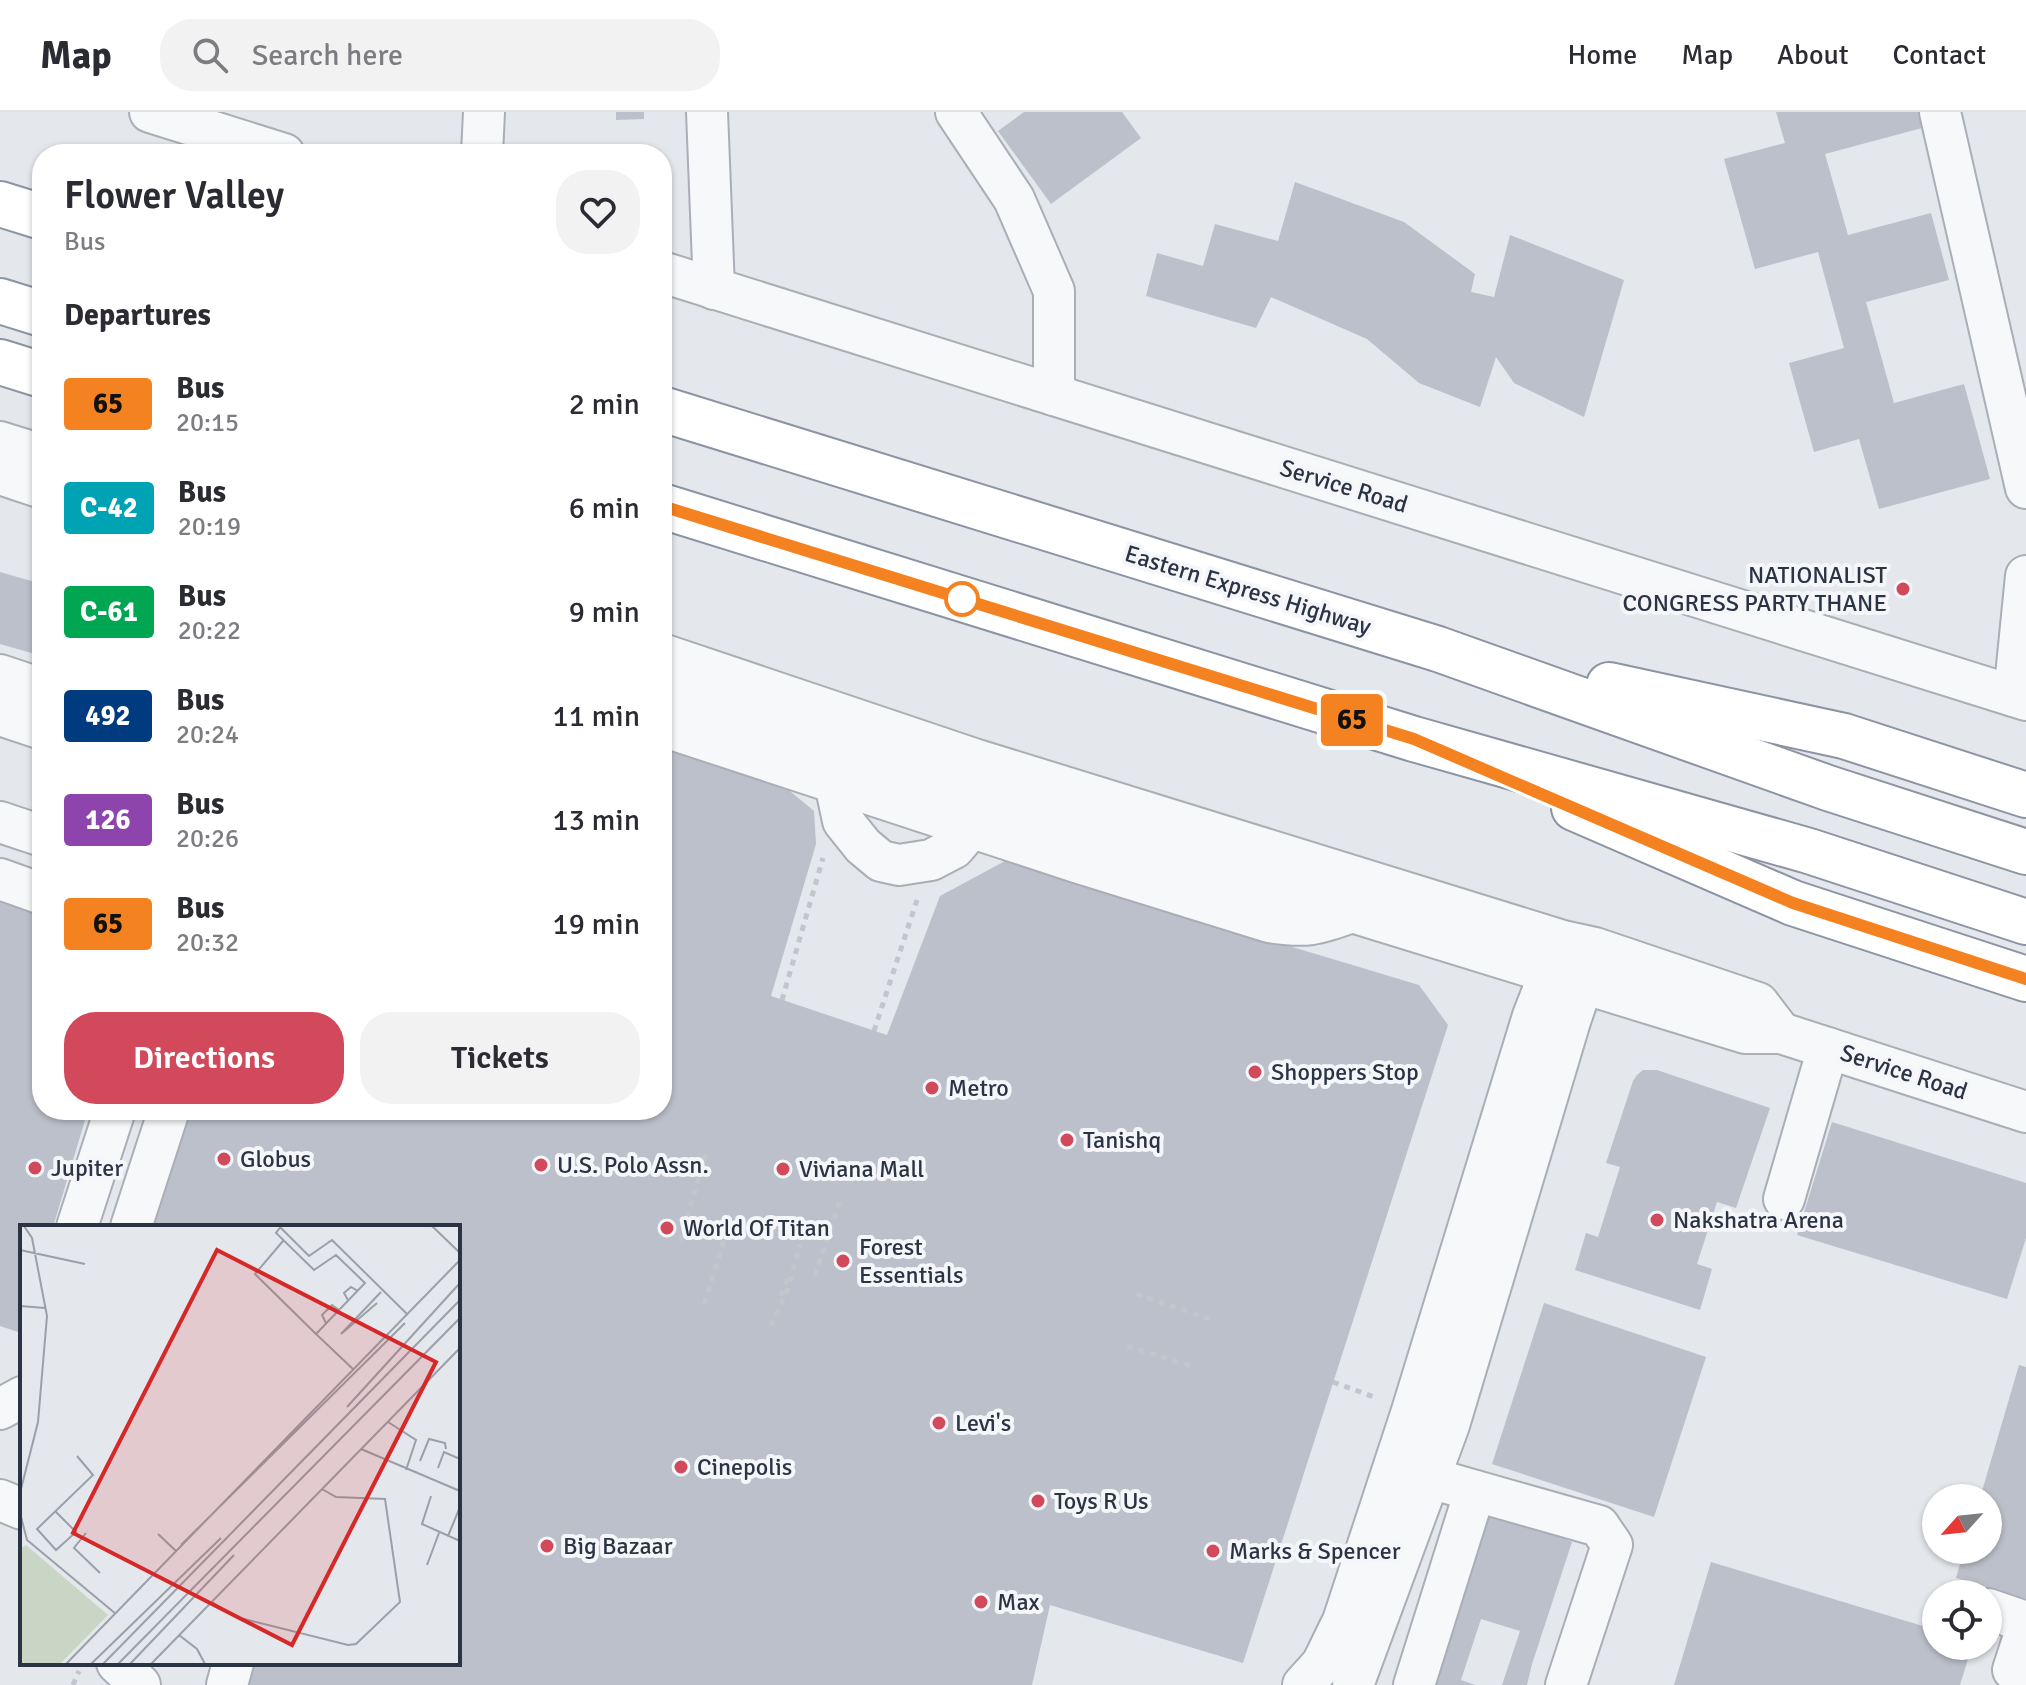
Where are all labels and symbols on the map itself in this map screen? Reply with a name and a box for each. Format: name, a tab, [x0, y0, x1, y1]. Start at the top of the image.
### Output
street label: Service Road	[1277, 452, 1411, 520]
street label: Eastern Express Highway	[1121, 538, 1375, 642]
place label: NATIONALIST CONGRESS PARTY THANE	[1623, 560, 1887, 618]
marker: NATIONALIST CONGRESS PARTY THANE	[1894, 580, 1912, 598]
unlabelled marker	[945, 582, 979, 616]
line badge: 65	[1316, 694, 1388, 746]
street label: Service Road	[1837, 1037, 1971, 1107]
place label: Shoppers Stop	[1271, 1057, 1419, 1087]
marker: Shoppers Stop	[1246, 1063, 1264, 1081]
place label: Metro	[948, 1073, 1009, 1103]
marker: Metro	[923, 1079, 941, 1097]
place label: Tanishq	[1083, 1125, 1161, 1155]
marker: Tanishq	[1058, 1131, 1076, 1149]
place label: Globus	[240, 1144, 311, 1174]
marker: Globus	[215, 1150, 233, 1168]
place label: U.S. Polo Assn.	[557, 1150, 709, 1180]
place label: Jupiter	[51, 1153, 123, 1183]
place label: Viviana Mall	[799, 1154, 924, 1184]
marker: U.S. Polo Assn.	[532, 1156, 550, 1174]
marker: Jupiter	[26, 1159, 44, 1177]
marker: Viviana Mall	[774, 1160, 792, 1178]
place label: Nakshatra Arena	[1673, 1205, 1844, 1235]
marker: Nakshatra Arena	[1648, 1211, 1666, 1229]
place label: World Of Titan	[683, 1213, 830, 1243]
marker: World Of Titan	[658, 1219, 676, 1237]
inset map	[20, 1225, 460, 1665]
place label: Forest Essentials	[859, 1232, 964, 1290]
marker: Forest Essentials	[834, 1252, 852, 1270]
place label: Levi's	[955, 1408, 1011, 1438]
marker: Levi's	[930, 1414, 948, 1432]
place label: Cinepolis	[697, 1452, 792, 1482]
marker: Cinepolis	[672, 1458, 690, 1476]
north arrow	[1922, 1484, 2002, 1564]
place label: Toys R Us	[1054, 1486, 1149, 1516]
marker: Toys R Us	[1029, 1492, 1047, 1510]
place label: Big Bazaar	[563, 1531, 673, 1561]
place label: Marks & Spencer	[1229, 1536, 1401, 1566]
marker: Big Bazaar	[538, 1537, 556, 1555]
marker: Marks & Spencer	[1204, 1542, 1222, 1560]
place label: Max	[997, 1587, 1040, 1617]
marker: Max	[972, 1593, 990, 1611]

